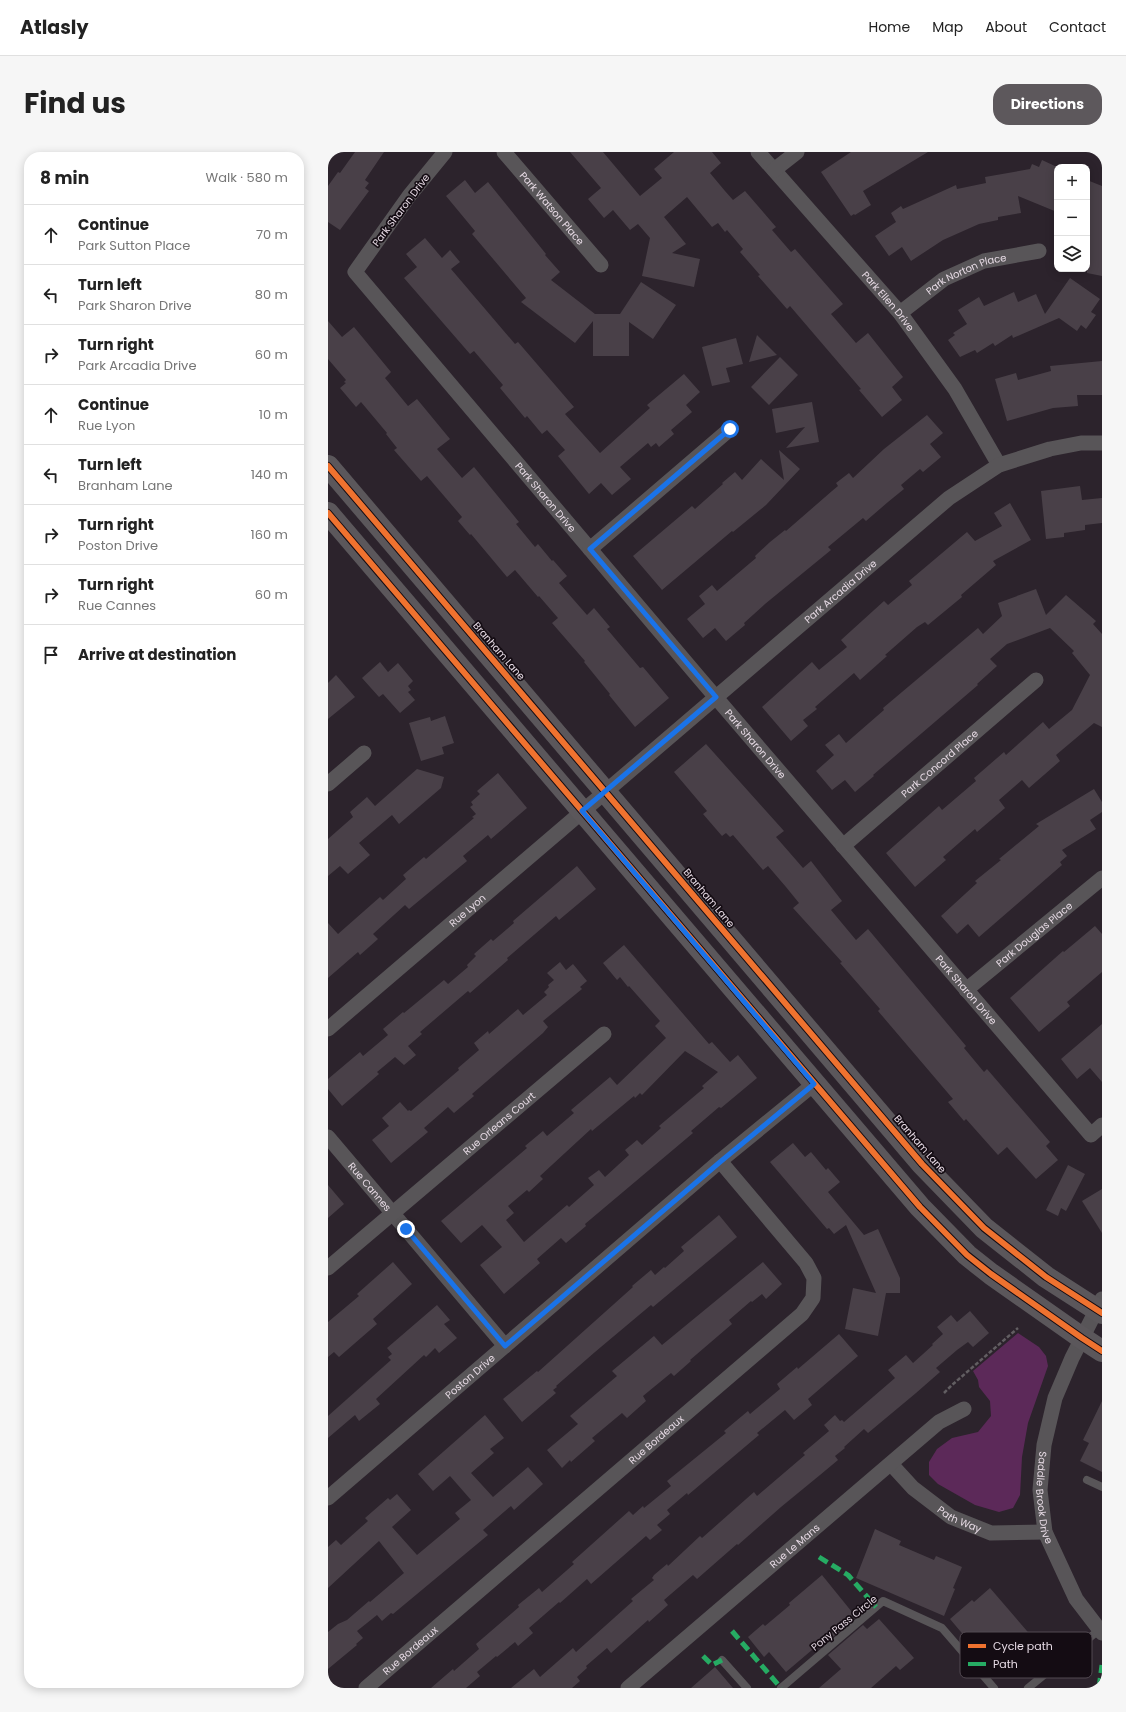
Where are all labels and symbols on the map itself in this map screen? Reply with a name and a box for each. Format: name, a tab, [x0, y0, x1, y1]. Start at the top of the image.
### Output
street label: Park Watson Place	[516, 168, 588, 248]
street label: Park Sharon Drive	[369, 171, 433, 249]
street label: Park Norton Place	[922, 250, 1007, 298]
street label: Park Ellen Drive	[859, 268, 918, 334]
route start	[721, 420, 739, 438]
street label: Park Sharon Drive	[512, 459, 580, 535]
street label: Park Arcadia Drive	[801, 556, 880, 626]
street label: Branham Lane	[469, 619, 529, 683]
street label: Park Sharon Drive	[721, 706, 790, 782]
street label: Park Concord Place	[897, 726, 981, 801]
street label: Branham Lane	[680, 865, 738, 931]
street label: Rue Lyon	[445, 890, 489, 930]
street label: Park Douglas Place	[992, 898, 1075, 970]
street label: Park Sharon Drive	[932, 952, 1001, 1028]
street label: Rue Orleans Court	[459, 1088, 539, 1158]
street label: Branham Lane	[890, 1112, 950, 1176]
street label: Rue Cannes	[345, 1159, 395, 1214]
route end	[397, 1220, 415, 1238]
street label: Poston Drive	[442, 1350, 498, 1402]
street label: Rue Bordeaux	[625, 1411, 687, 1467]
street label: Saddle Brook Drive	[1032, 1451, 1057, 1546]
street label: Path Way	[934, 1502, 984, 1536]
street label: Rue Le Mans	[766, 1520, 823, 1571]
street label: Pony Pass Circle	[808, 1592, 880, 1654]
street label: Rue Bordeaux	[379, 1622, 441, 1678]
legend	[960, 1632, 1092, 1678]
text: Cycle path	[993, 1638, 1053, 1654]
text: Path	[993, 1656, 1018, 1672]

